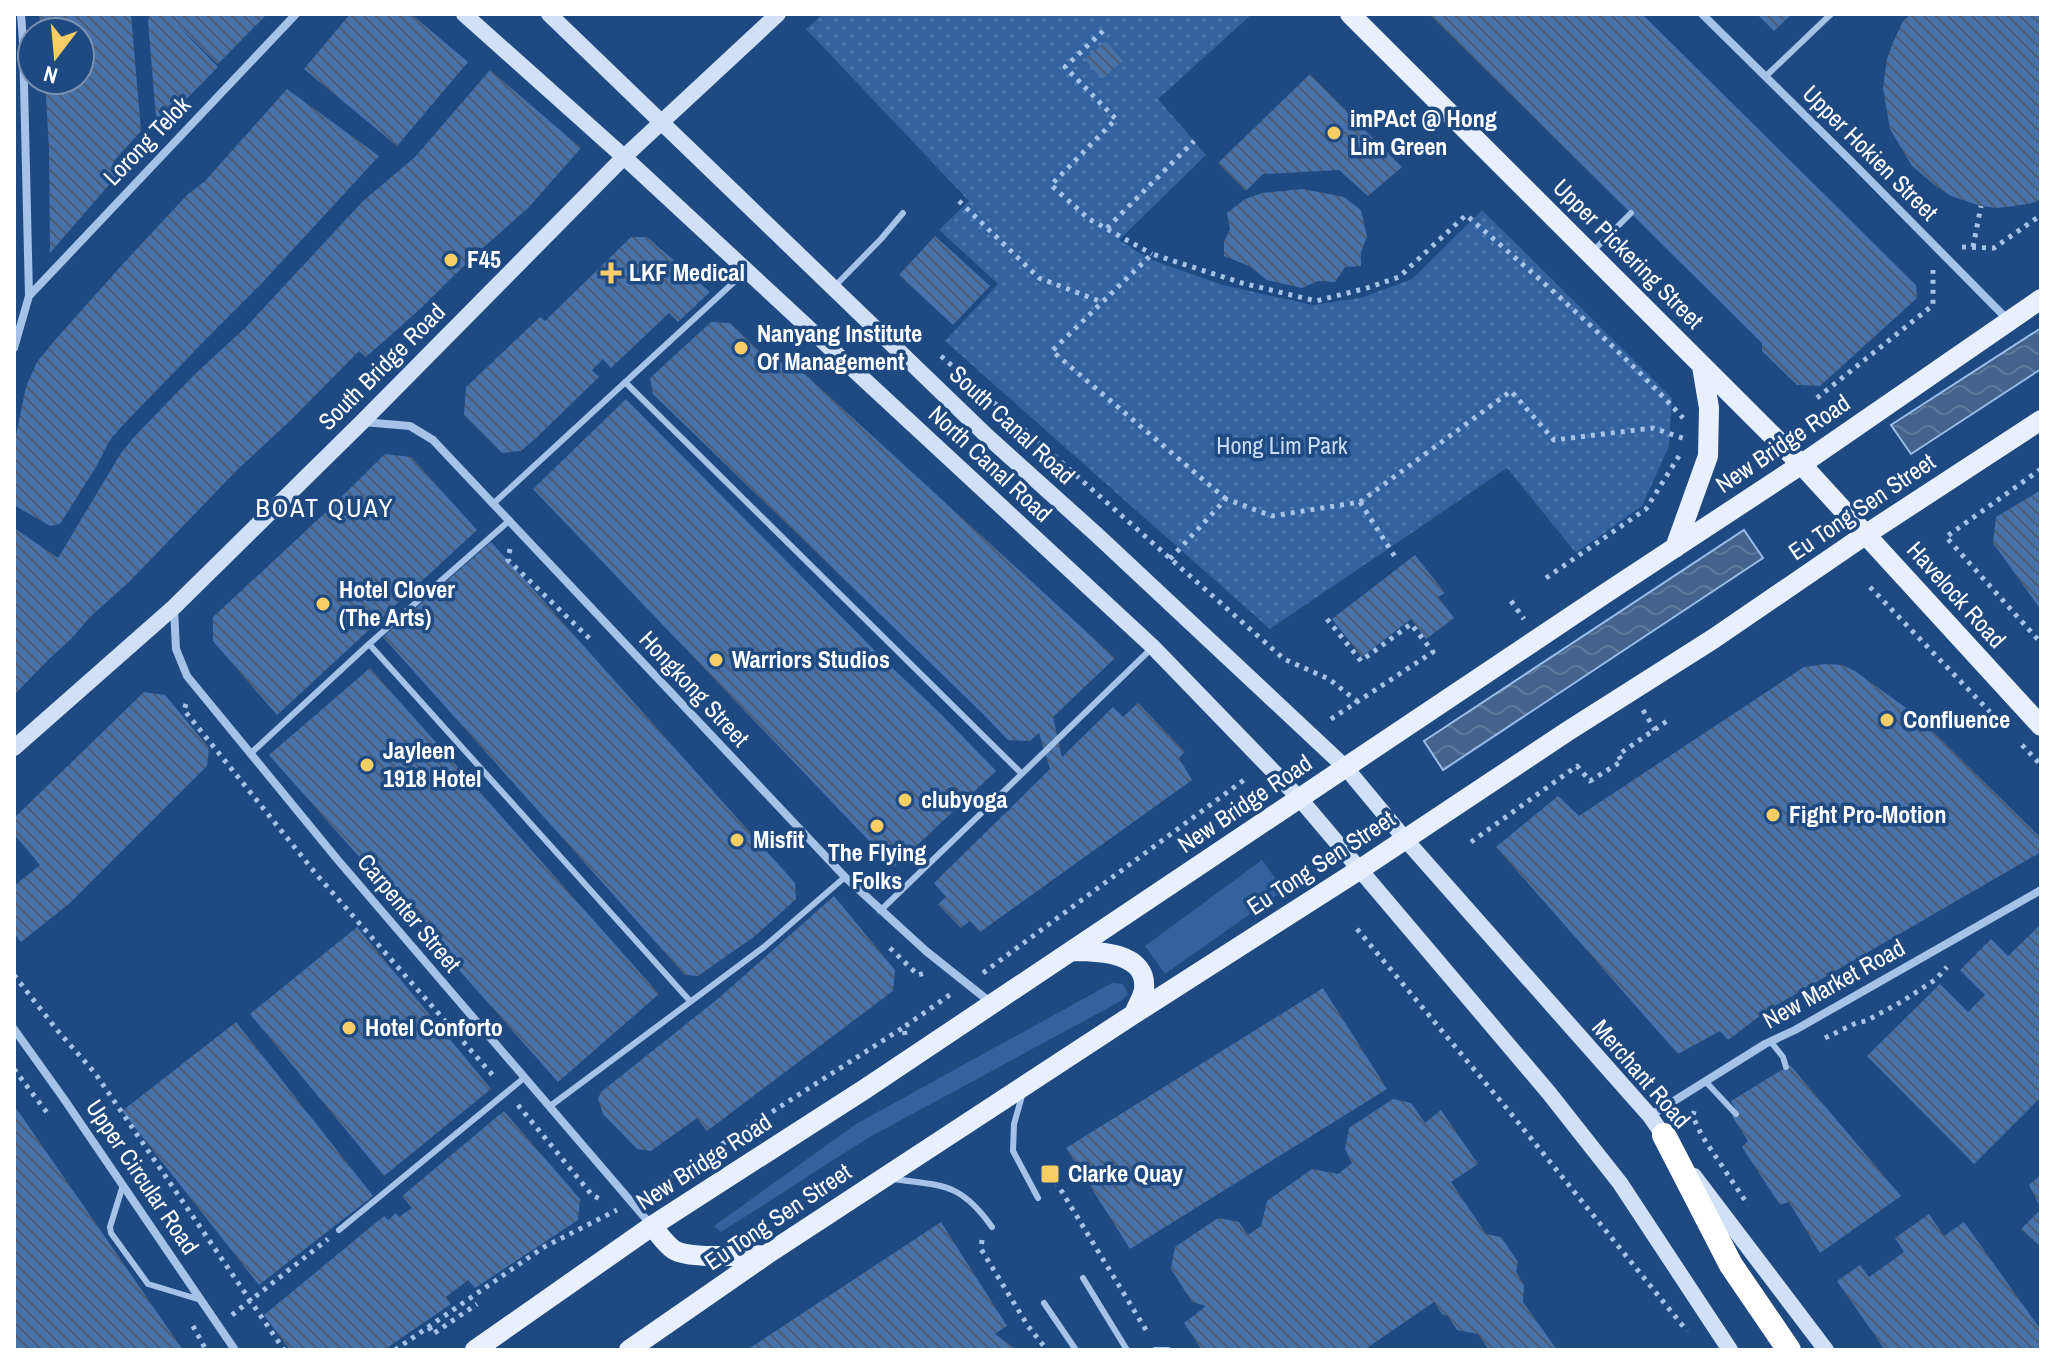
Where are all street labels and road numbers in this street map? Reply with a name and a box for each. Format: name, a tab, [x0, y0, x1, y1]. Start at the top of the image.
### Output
street label: Upper Hokien Street	[1796, 78, 1946, 227]
street label: Lorong Telok	[96, 89, 197, 192]
street label: Upper Pickering Street	[1547, 171, 1711, 336]
street label: South Bridge Road	[311, 296, 452, 437]
street label: South Canal Road	[943, 358, 1082, 491]
street label: New Bridge Road	[1709, 386, 1856, 500]
street label: North Canal Road	[922, 398, 1059, 529]
street label: Eu Tong Sen Street	[1782, 445, 1941, 567]
street label: Havelock Road	[1900, 534, 2013, 655]
street label: Hongkong Street	[633, 623, 757, 754]
street label: New Bridge Road	[1171, 746, 1318, 860]
street label: Eu Tong Sen Street	[1240, 802, 1401, 922]
street label: Carpenter Street	[351, 846, 469, 979]
street label: New Market Road	[1757, 931, 1910, 1035]
street label: Merchant Road	[1586, 1012, 1698, 1135]
street label: Upper Circular Road	[79, 1093, 207, 1260]
street label: New Bridge Road	[630, 1105, 777, 1217]
street label: Eu Tong Sen Street	[698, 1155, 857, 1277]

